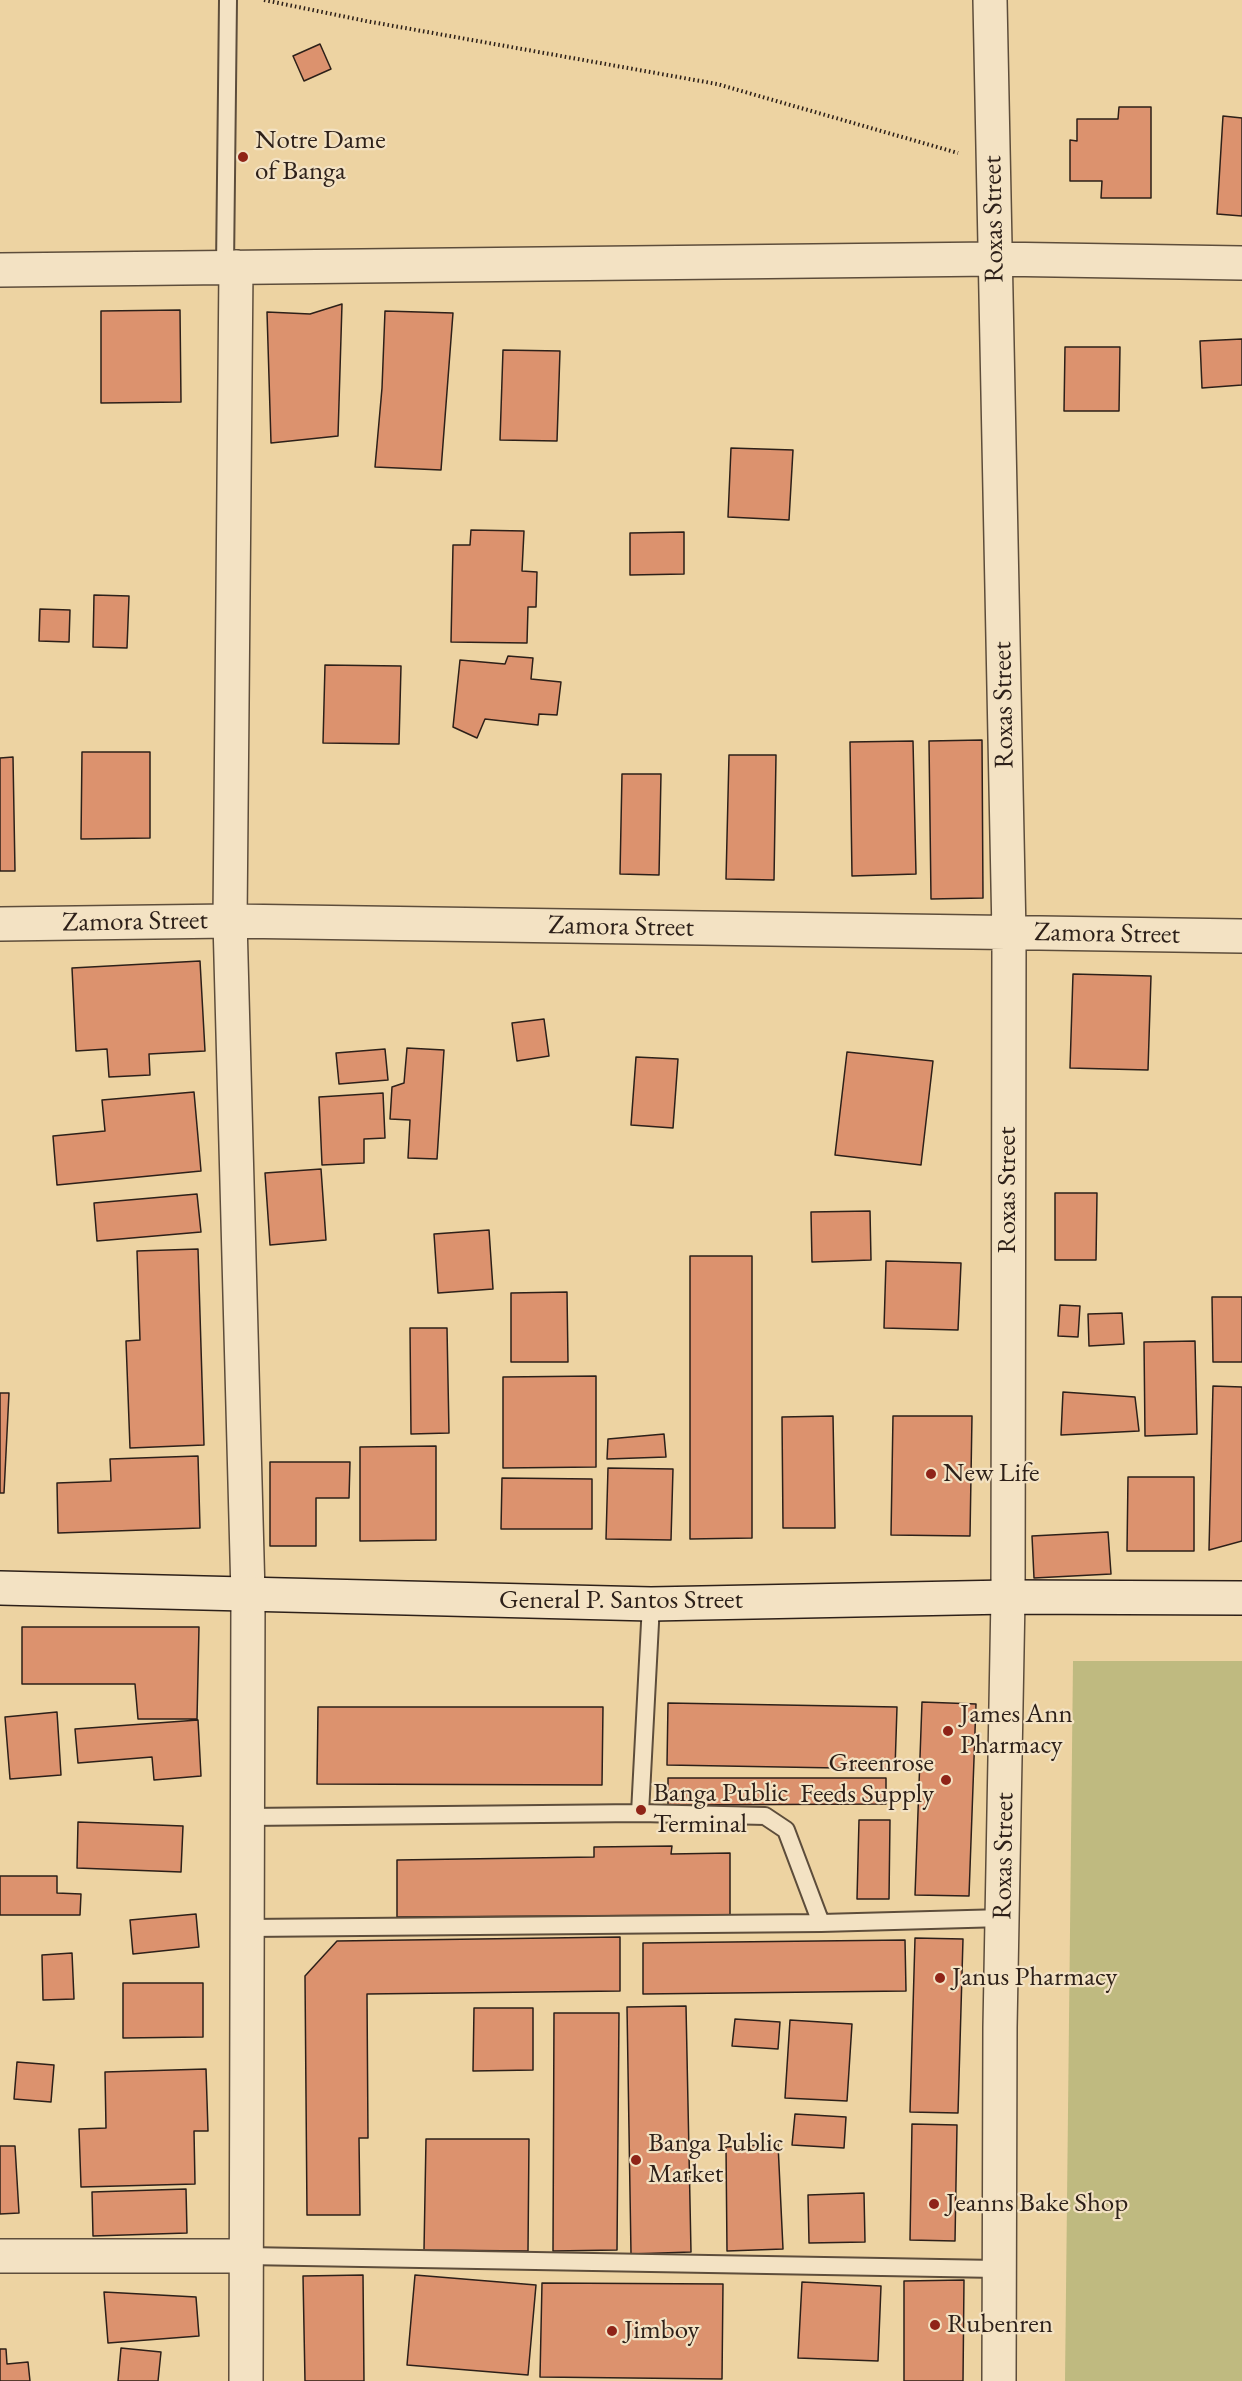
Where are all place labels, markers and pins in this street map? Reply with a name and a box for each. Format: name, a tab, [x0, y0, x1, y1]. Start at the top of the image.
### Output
place label: Notre Dame of Banga	[255, 125, 386, 188]
marker: Notre Dame of Banga	[236, 150, 250, 164]
place label: New Life	[943, 1458, 1040, 1490]
marker: New Life	[924, 1467, 938, 1481]
place label: James Ann Pharmacy	[960, 1699, 1073, 1762]
marker: James Ann Pharmacy	[941, 1724, 955, 1738]
place label: Greenrose Feeds Supply	[800, 1748, 934, 1811]
marker: Greenrose Feeds Supply	[939, 1773, 953, 1787]
place label: Banga Public Terminal	[653, 1778, 789, 1841]
marker: Banga Public Terminal	[634, 1803, 648, 1817]
place label: Janus Pharmacy	[952, 1962, 1117, 1994]
marker: Janus Pharmacy	[933, 1971, 947, 1985]
place label: Banga Public Market	[648, 2128, 784, 2191]
marker: Banga Public Market	[629, 2153, 643, 2167]
place label: Jeanns Bake Shop	[946, 2188, 1128, 2220]
marker: Jeanns Bake Shop	[927, 2197, 941, 2211]
place label: Rubenren	[947, 2309, 1053, 2341]
place label: Jimboy	[624, 2315, 699, 2347]
marker: Rubenren	[928, 2318, 942, 2332]
marker: Jimboy	[605, 2324, 619, 2338]

